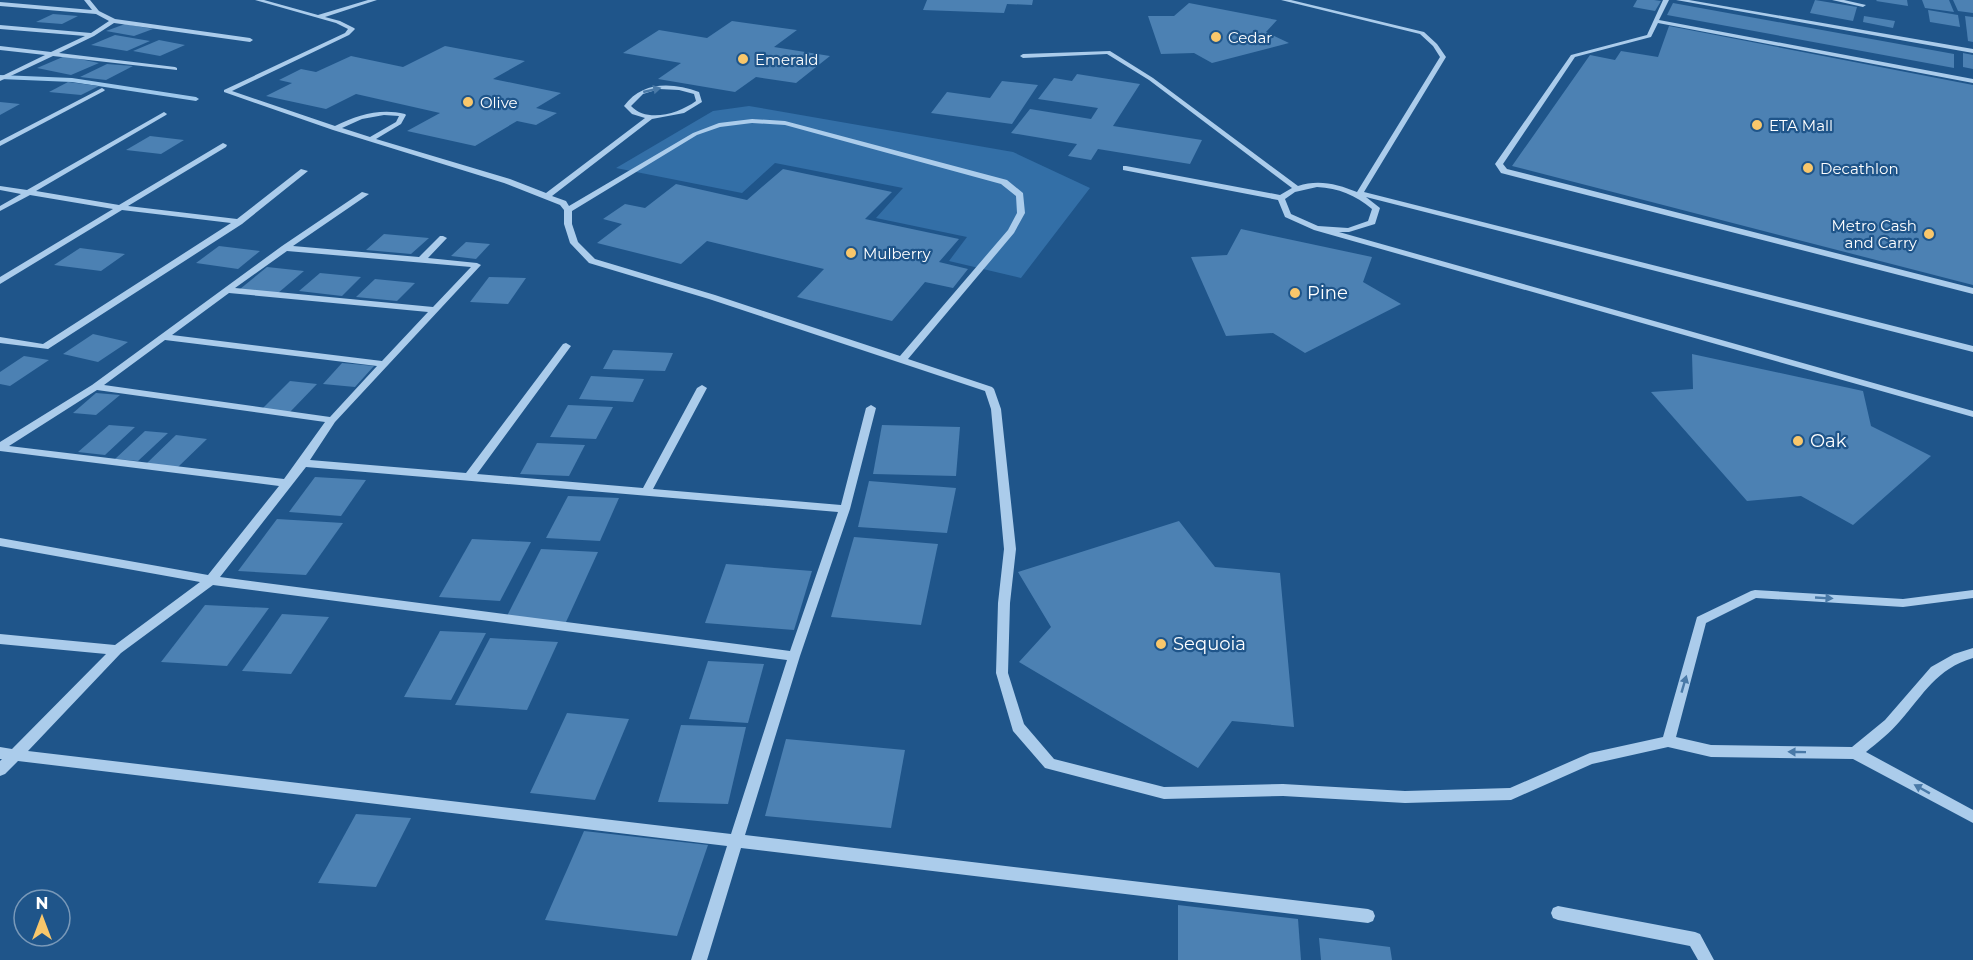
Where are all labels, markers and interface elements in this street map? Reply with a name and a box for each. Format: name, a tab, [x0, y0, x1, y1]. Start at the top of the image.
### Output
place label: Cedar	[1228, 28, 1272, 47]
marker: Cedar	[1209, 30, 1223, 44]
place label: Emerald	[755, 50, 818, 69]
marker: Emerald	[736, 52, 750, 66]
one-way arrow	[643, 84, 661, 94]
place label: Olive	[480, 93, 518, 112]
marker: Olive	[461, 95, 475, 109]
place label: ETA Mall	[1769, 116, 1833, 135]
marker: ETA Mall	[1750, 118, 1764, 132]
place label: Decathlon	[1820, 159, 1899, 178]
marker: Decathlon	[1801, 161, 1815, 175]
place label: Metro Cash and Carry	[1832, 216, 1918, 252]
marker: Metro Cash and Carry	[1922, 227, 1936, 241]
place label: Mulberry	[863, 244, 931, 263]
marker: Mulberry	[844, 246, 858, 260]
place label: Pine	[1307, 282, 1348, 304]
marker: Pine	[1288, 286, 1302, 300]
place label: Oak	[1810, 430, 1847, 452]
marker: Oak	[1791, 434, 1805, 448]
one-way arrow	[1814, 594, 1833, 603]
place label: Sequoia	[1173, 633, 1246, 655]
marker: Sequoia	[1154, 637, 1168, 651]
one-way arrow	[1679, 675, 1689, 693]
one-way arrow	[1787, 747, 1806, 757]
one-way arrow	[1913, 784, 1930, 794]
north arrow	[12, 888, 72, 948]
text: N	[36, 894, 48, 913]

